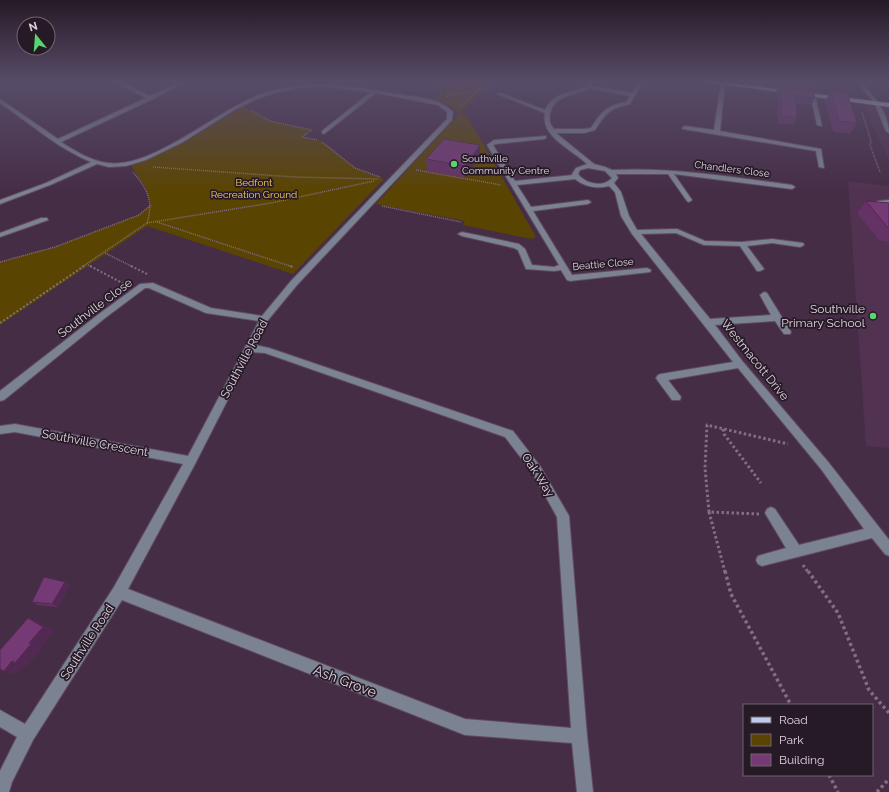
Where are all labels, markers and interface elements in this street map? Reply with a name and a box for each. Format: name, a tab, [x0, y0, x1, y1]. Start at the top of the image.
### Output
north arrow	[16, 16, 56, 56]
text: N	[27, 19, 39, 34]
place label: Southville Community Centre	[462, 153, 549, 176]
marker: Southville Community Centre	[449, 159, 459, 169]
street label: Chandlers Close	[694, 159, 770, 179]
park label: Bedfont Recreation Ground	[211, 177, 297, 200]
street label: Beattie Close	[572, 256, 634, 272]
street label: Southville Close	[55, 275, 135, 341]
place label: Southville Primary School	[781, 302, 866, 330]
marker: Southville Primary School	[868, 311, 878, 321]
street label: Southville Road	[217, 317, 271, 401]
street label: Westmacott Drive	[718, 317, 792, 403]
street label: Southville Crescent	[41, 427, 149, 459]
street label: Oak Way	[519, 451, 558, 500]
street label: Southville Road	[57, 602, 117, 682]
street label: Ash Grove	[311, 662, 379, 700]
legend	[743, 704, 873, 776]
text: Road	[779, 713, 808, 727]
text: Park	[779, 733, 804, 747]
text: Building	[779, 753, 825, 767]

